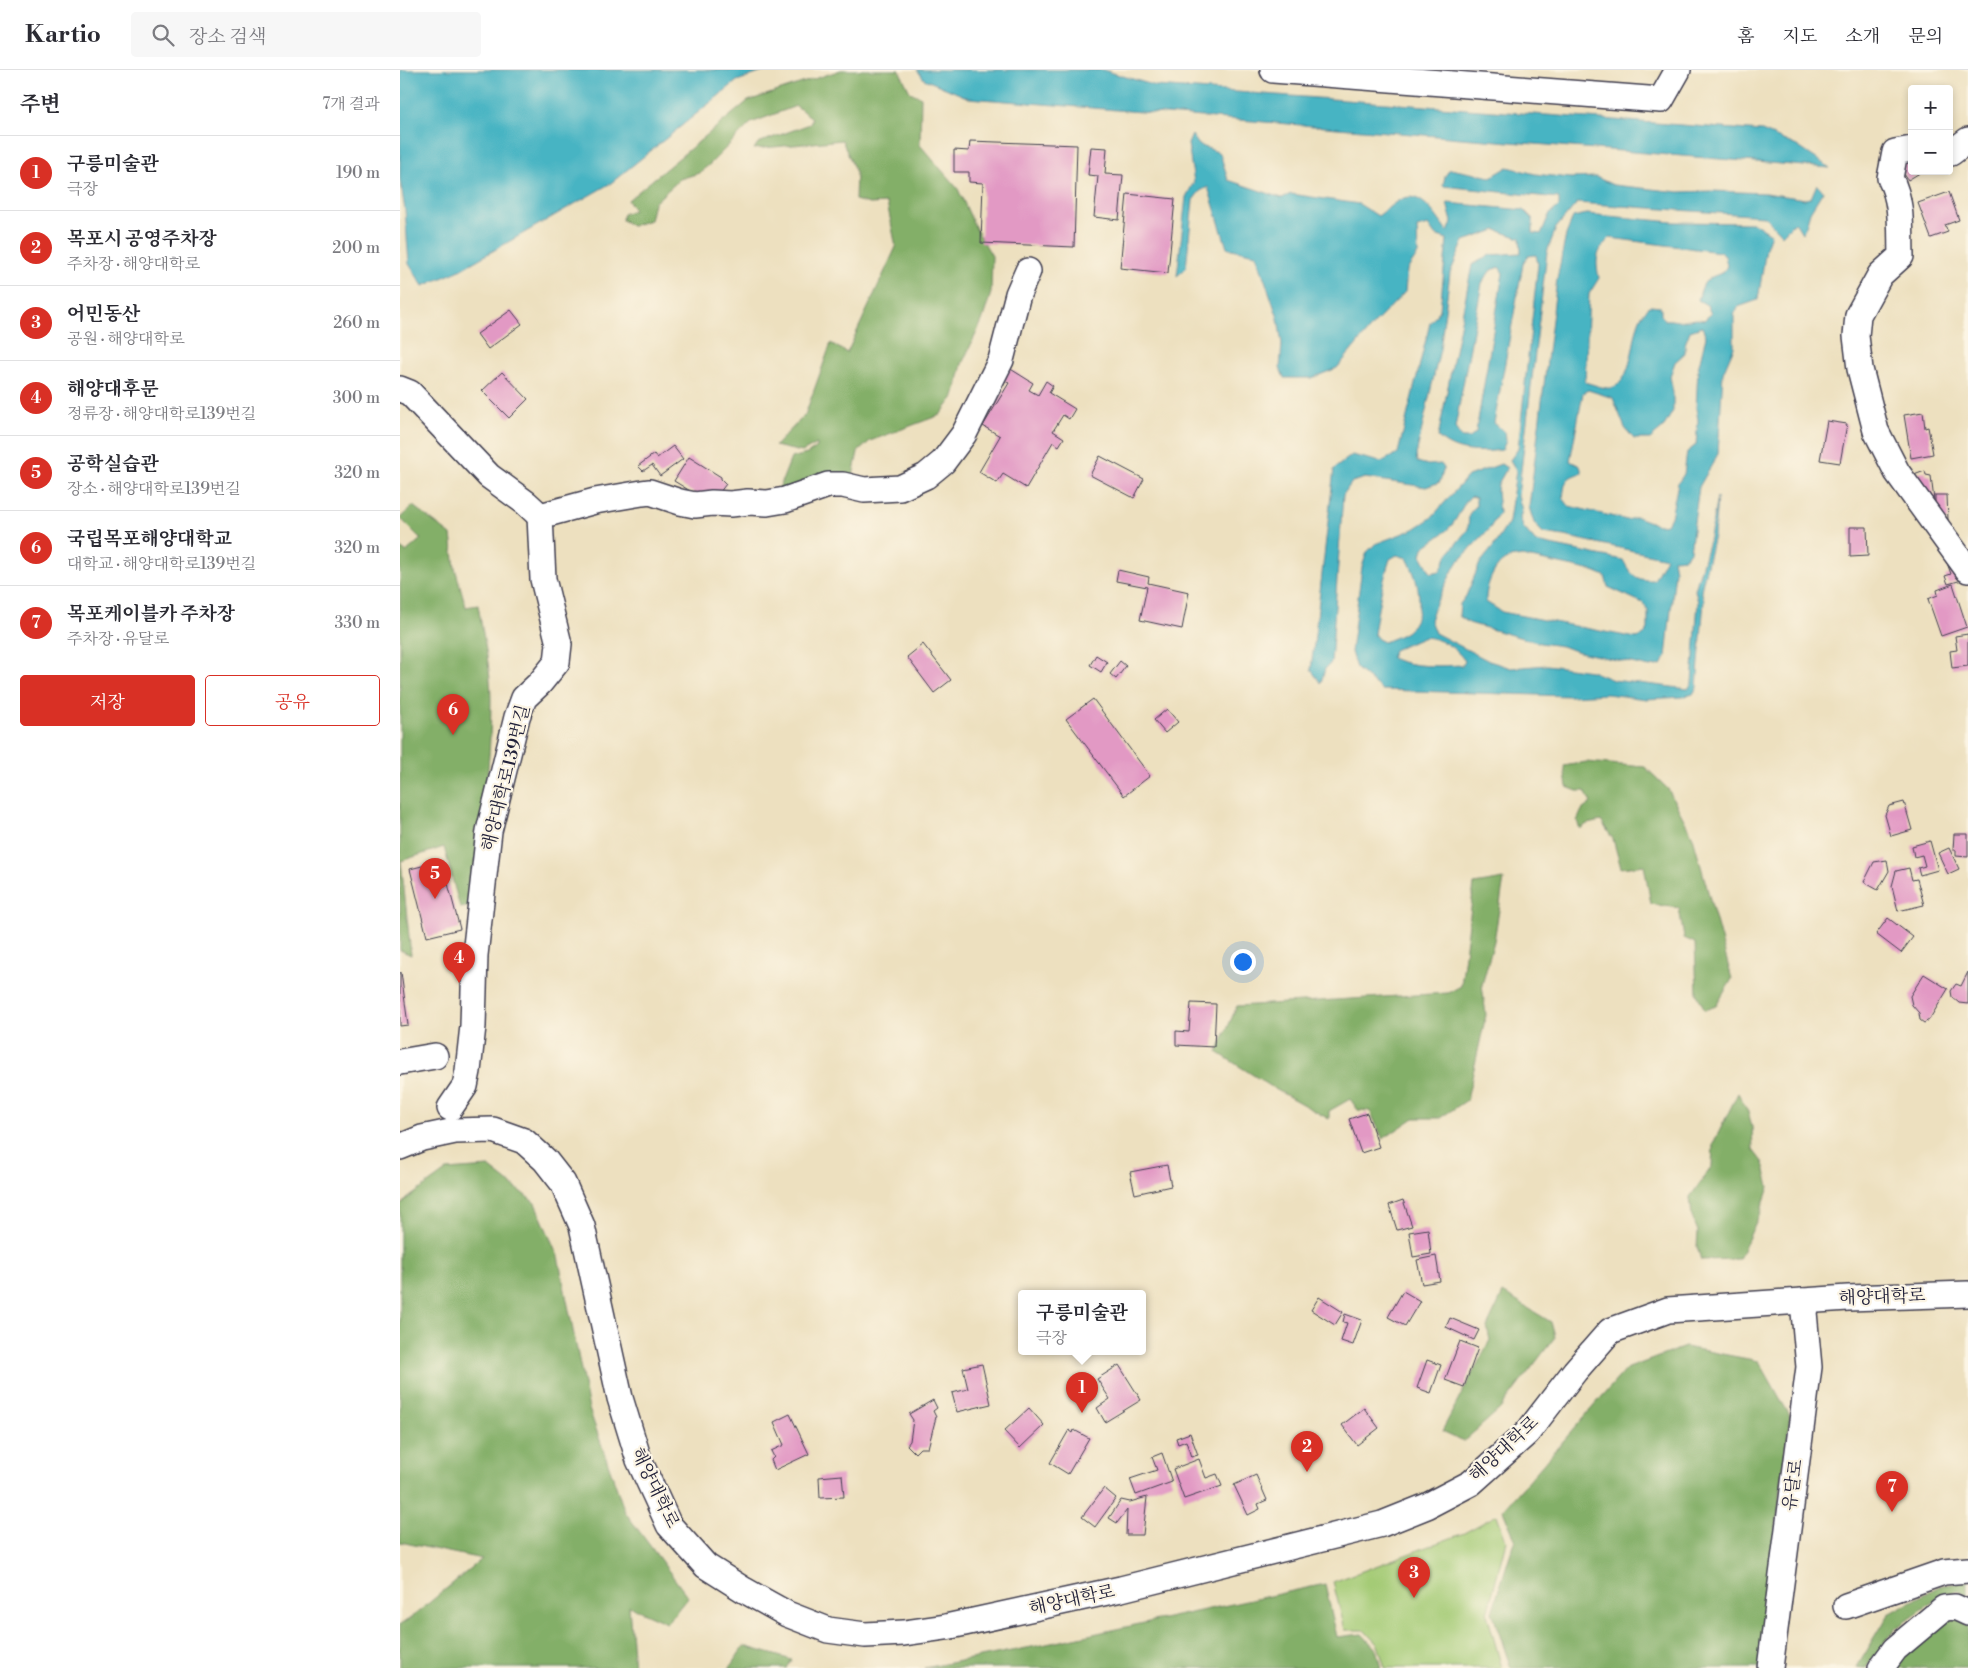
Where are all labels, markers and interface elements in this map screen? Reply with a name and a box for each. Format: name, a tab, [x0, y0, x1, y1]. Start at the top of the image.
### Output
search box	[131, 12, 481, 57]
text: Kartio	[25, 20, 101, 50]
icon: search	[149, 21, 177, 49]
text: 장소 검색	[189, 25, 266, 49]
text: 홈	[1737, 25, 1755, 48]
text: 지도	[1783, 25, 1817, 48]
text: 소개	[1845, 25, 1880, 48]
text: 문의	[1908, 25, 1943, 48]
map controls	[1908, 85, 1953, 175]
button: +	[1908, 85, 1953, 130]
text: 주변	[20, 92, 61, 118]
text: 7개 결과	[322, 94, 380, 114]
button: −	[1908, 130, 1953, 175]
text: 구릉미술관	[67, 152, 159, 176]
text: 1	[32, 163, 40, 183]
text: 190 m	[336, 163, 380, 183]
text: 극장	[67, 179, 98, 199]
text: 목포시 공영주차장	[67, 227, 217, 251]
text: 2	[31, 238, 41, 258]
text: 200 m	[332, 238, 380, 258]
text: 주차장 · 해양대학로	[67, 254, 200, 274]
text: 어민동산	[67, 302, 140, 326]
text: 3	[31, 313, 41, 333]
text: 260 m	[333, 313, 380, 333]
text: 공원 · 해양대학로	[67, 329, 184, 349]
text: 해양대후문	[67, 377, 159, 401]
text: 4	[31, 388, 41, 408]
text: 300 m	[333, 388, 380, 408]
text: 정류장 · 해양대학로139번길	[67, 404, 256, 424]
text: 공학실습관	[67, 452, 159, 476]
text: 5	[31, 463, 41, 483]
text: 320 m	[334, 463, 380, 483]
text: 장소 · 해양대학로139번길	[67, 479, 241, 499]
text: 국립목포해양대학교	[67, 527, 232, 551]
text: 6	[31, 538, 41, 558]
text: 320 m	[334, 538, 380, 558]
text: 대학교 · 해양대학로139번길	[67, 554, 256, 574]
text: 목포케이블카 주차장	[67, 602, 235, 626]
text: 7	[31, 613, 41, 633]
text: 330 m	[334, 613, 380, 633]
text: 주차장 · 유달로	[67, 629, 169, 649]
button: 저장	[20, 675, 195, 726]
button: 공유	[205, 675, 380, 726]
pin: 6	[437, 694, 469, 735]
street label: 해양대학로139번길	[477, 702, 535, 854]
pin: 5	[419, 858, 451, 899]
pin: 4	[443, 942, 475, 983]
your location	[1230, 949, 1256, 975]
street label: 해양대학로	[1838, 1284, 1926, 1310]
popup	[1018, 1290, 1146, 1355]
text: 구릉미술관	[1036, 1301, 1128, 1325]
text: 극장	[1036, 1328, 1067, 1348]
pin: 1	[1066, 1372, 1098, 1413]
street label: 해양대학로	[1464, 1411, 1544, 1487]
pin: 2	[1291, 1431, 1323, 1472]
street label: 해양대학로	[626, 1444, 684, 1532]
street label: 유달로	[1778, 1458, 1808, 1512]
pin: 7	[1876, 1471, 1908, 1512]
pin: 3	[1398, 1557, 1430, 1598]
street label: 해양대학로	[1027, 1580, 1117, 1620]

